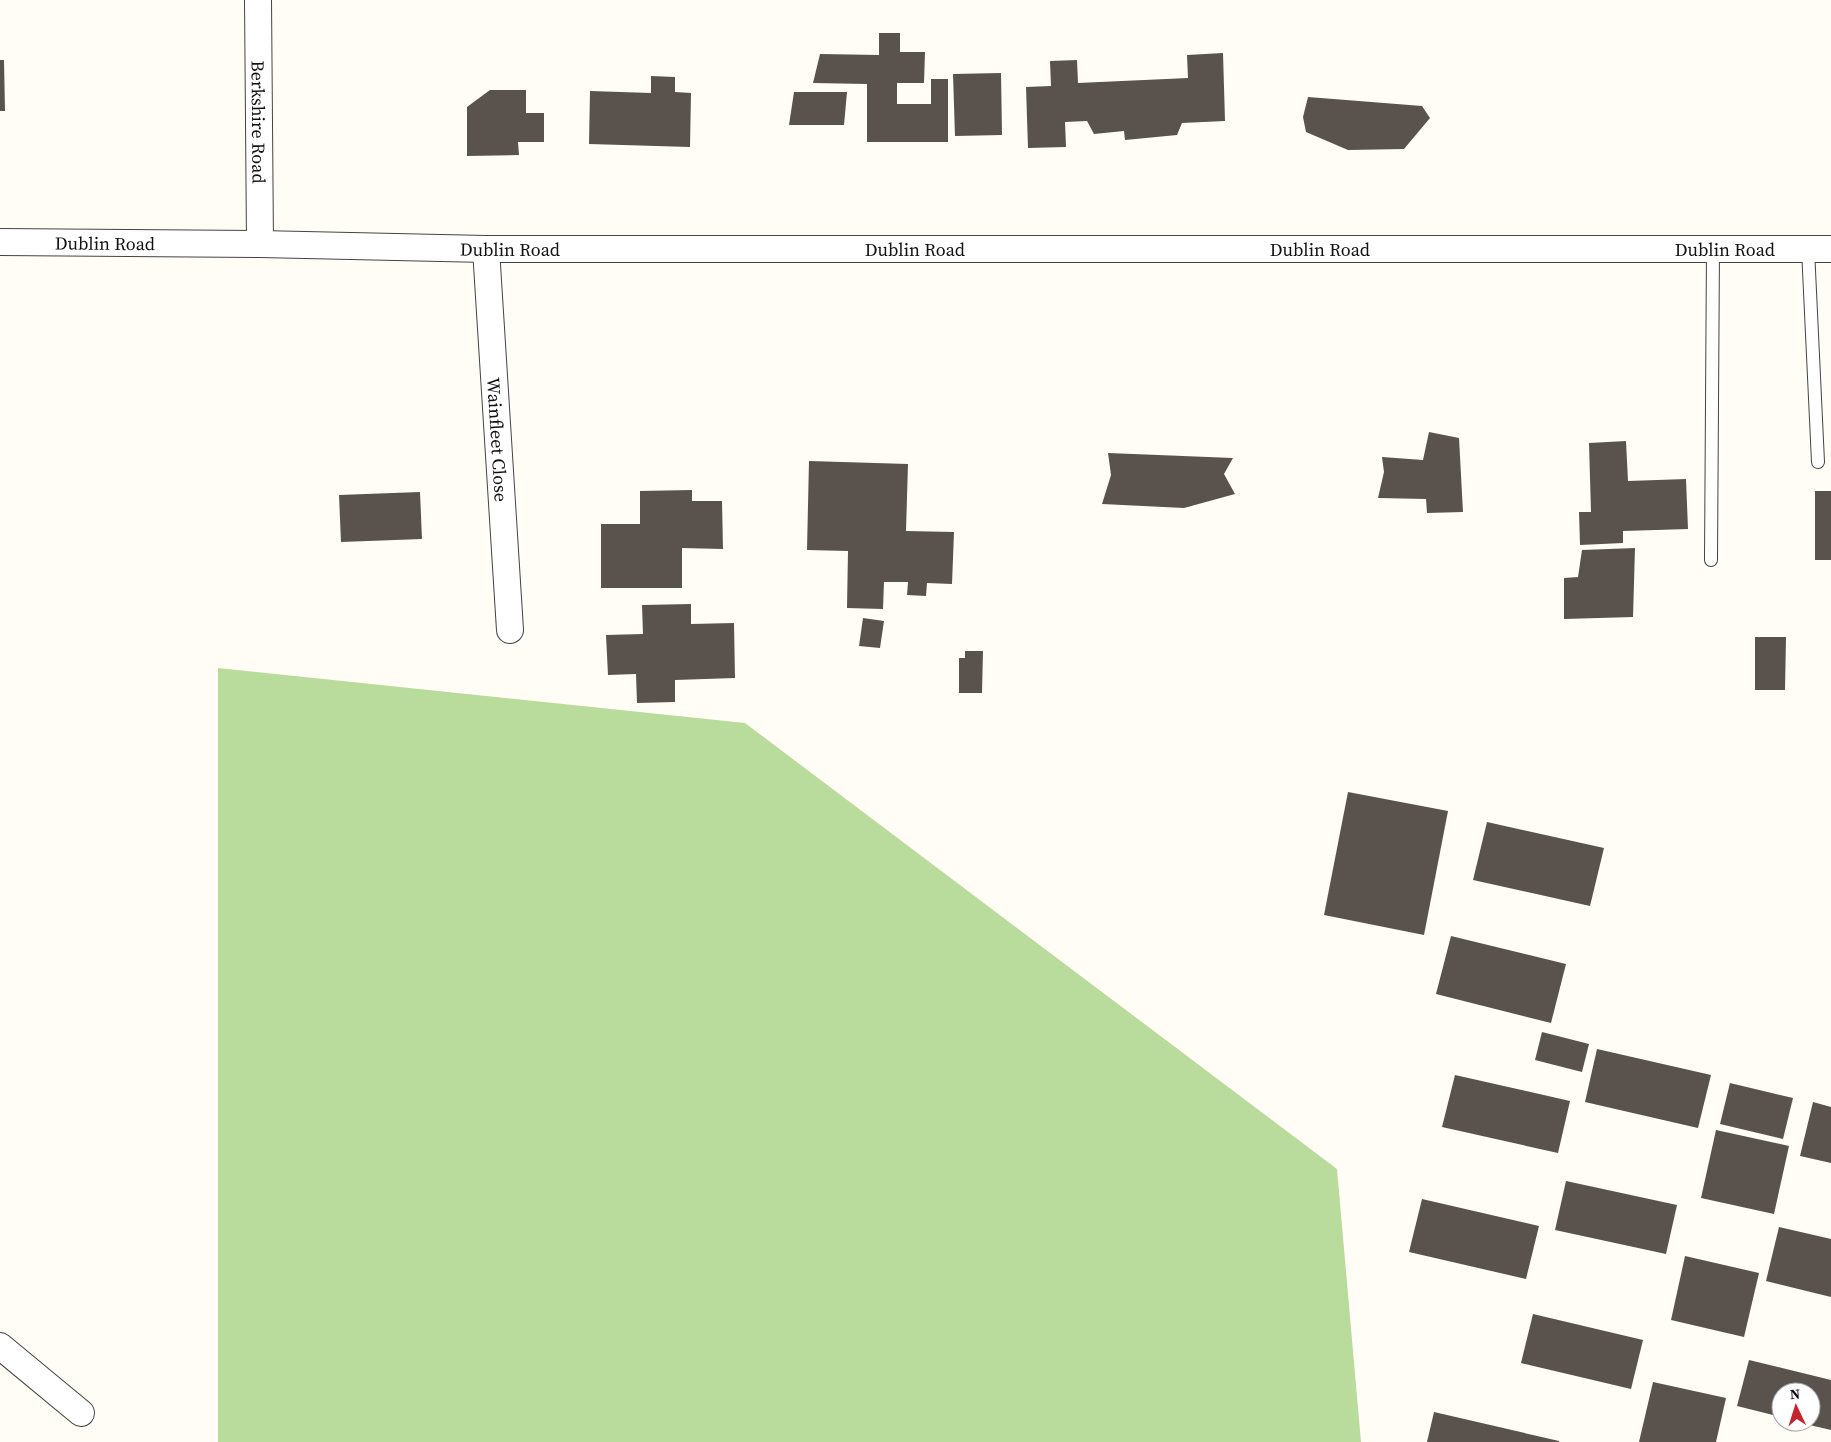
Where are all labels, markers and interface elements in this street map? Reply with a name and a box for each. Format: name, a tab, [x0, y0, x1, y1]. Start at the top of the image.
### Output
street label: Berkshire Road	[246, 60, 272, 184]
street label: Dublin Road	[55, 230, 155, 256]
street label: Dublin Road	[460, 236, 560, 262]
street label: Dublin Road	[865, 237, 965, 262]
street label: Dublin Road	[1270, 237, 1370, 262]
street label: Dublin Road	[1675, 237, 1775, 262]
street label: Wainfleet Close	[482, 377, 514, 503]
north arrow	[1771, 1382, 1821, 1432]
text: N	[1789, 1384, 1801, 1404]

